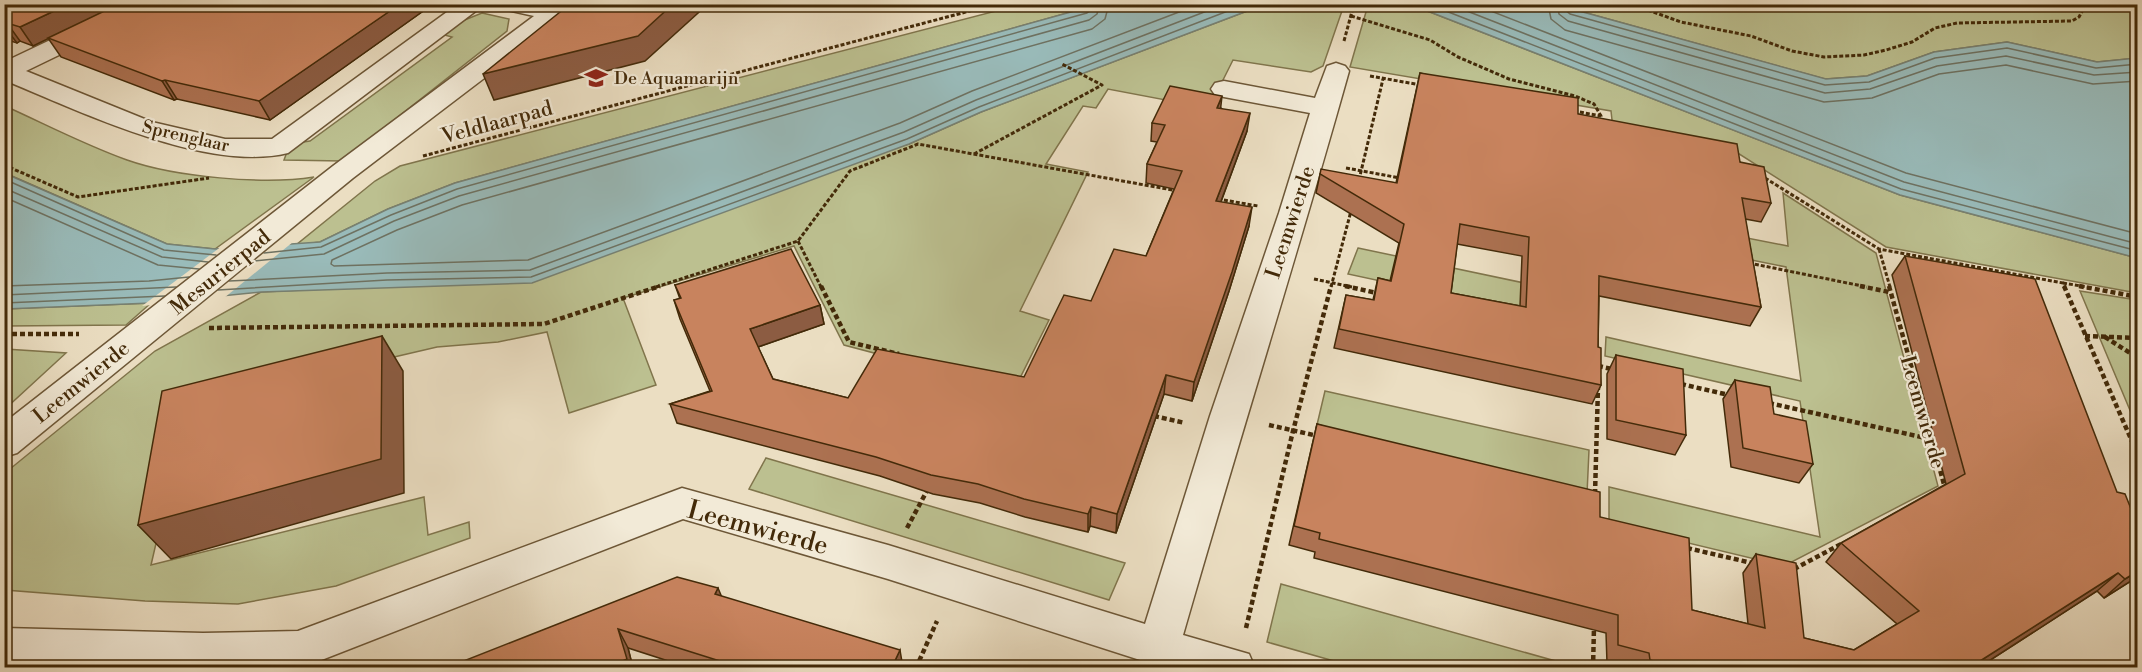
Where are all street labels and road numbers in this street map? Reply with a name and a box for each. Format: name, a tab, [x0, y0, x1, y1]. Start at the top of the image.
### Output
street label: Veldlaarpad	[438, 96, 556, 151]
street label: Sprenglaar	[140, 115, 232, 158]
street label: Leemwierde	[1261, 163, 1321, 282]
street label: Mesurierpad	[165, 224, 276, 321]
street label: Leemwierde	[28, 336, 135, 430]
street label: Leemwierde	[1893, 353, 1951, 472]
street label: Leemwierde	[684, 494, 832, 562]

